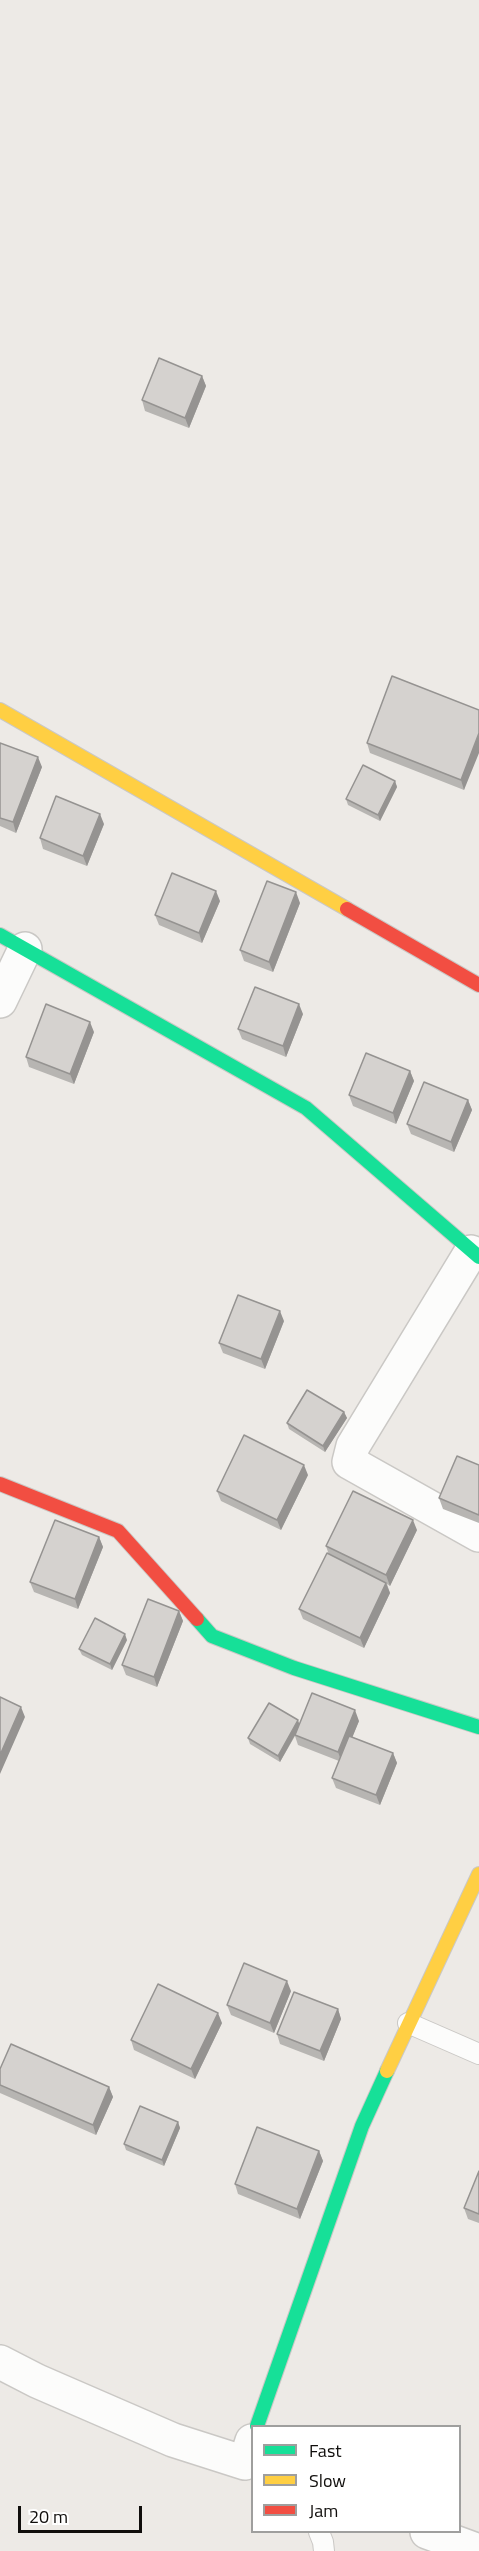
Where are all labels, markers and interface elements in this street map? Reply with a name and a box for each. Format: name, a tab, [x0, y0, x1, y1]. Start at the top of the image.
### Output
legend	[251, 2425, 461, 2533]
text: Fast	[309, 2437, 342, 2464]
text: Slow	[309, 2467, 346, 2494]
scale bar	[21, 2494, 146, 2532]
text: Jam	[309, 2497, 338, 2524]
text: 20 m	[29, 2503, 68, 2530]

